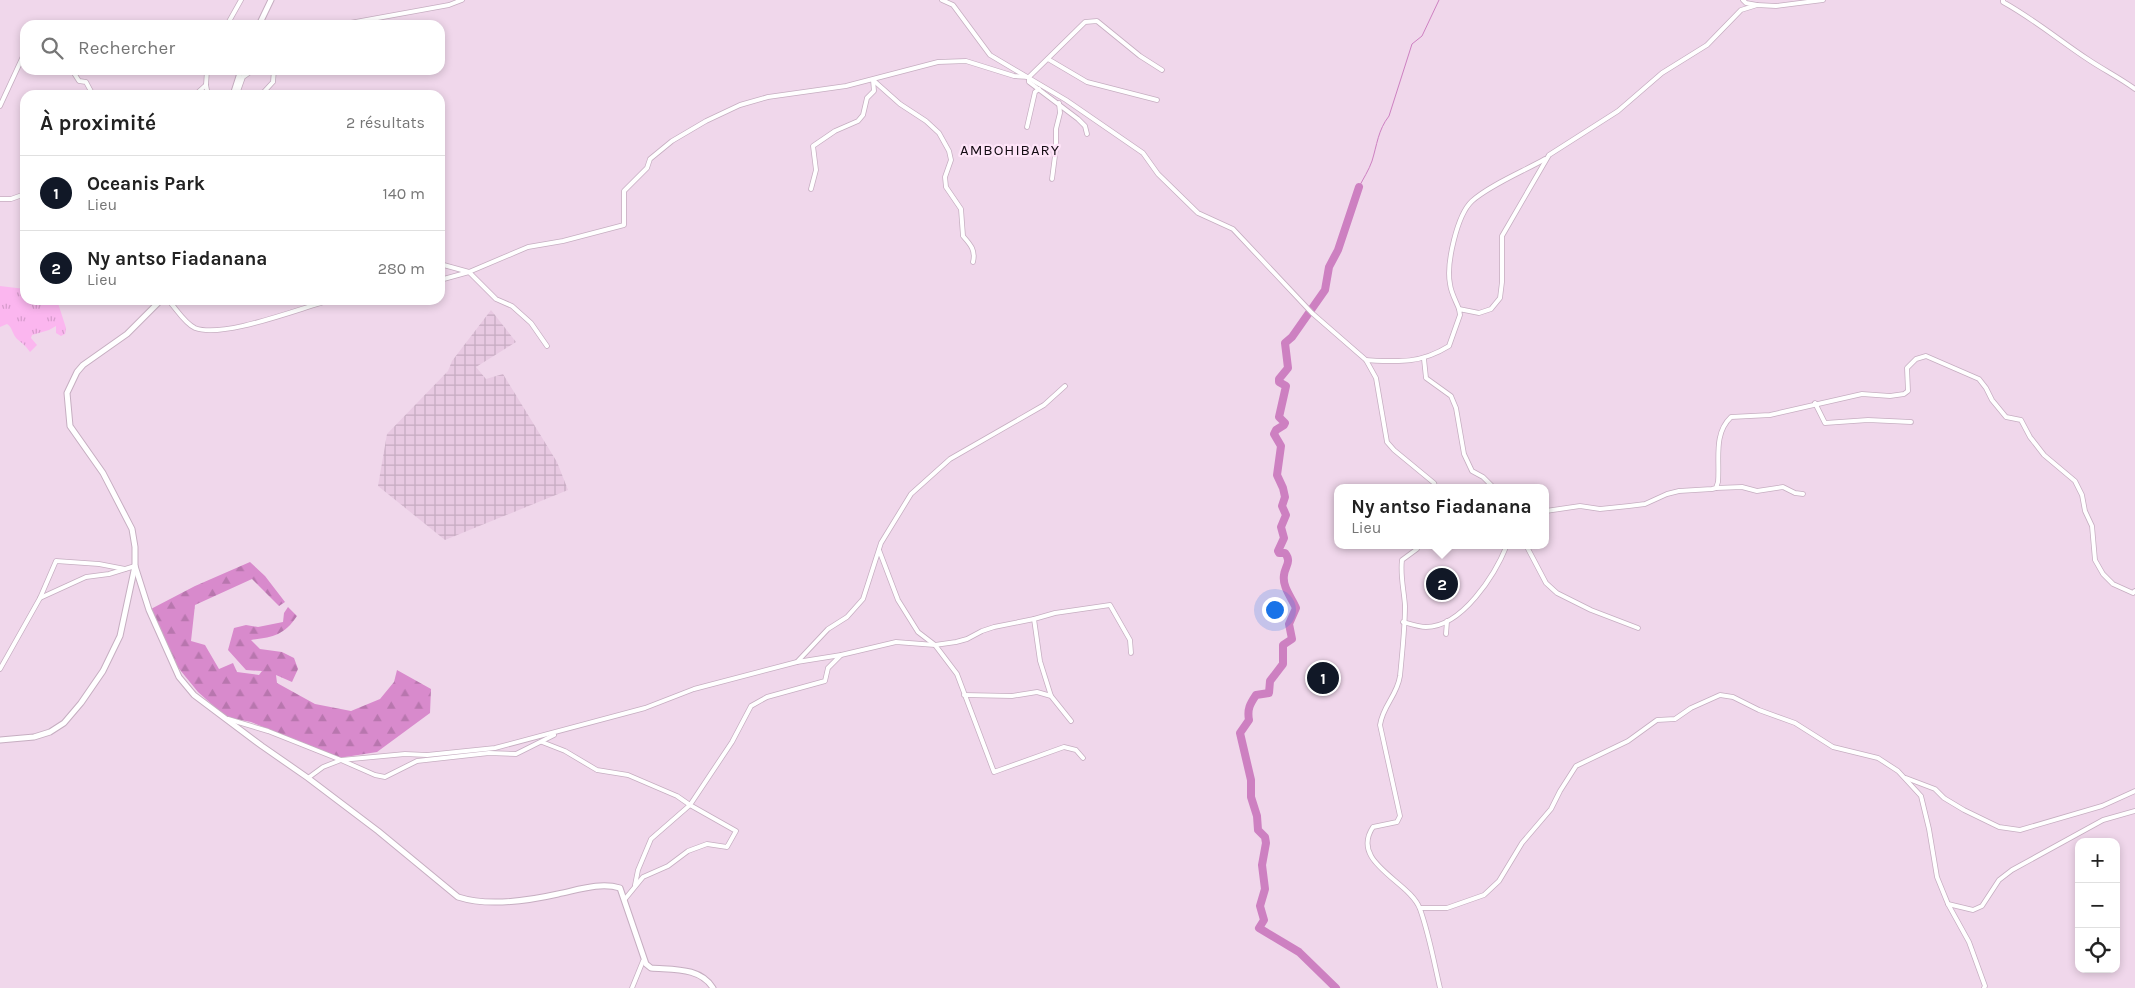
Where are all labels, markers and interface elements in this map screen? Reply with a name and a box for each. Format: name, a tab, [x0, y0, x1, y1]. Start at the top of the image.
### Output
search box	[20, 20, 445, 75]
icon: search	[38, 34, 66, 62]
text: Rechercher	[78, 37, 175, 59]
text: À proximité	[40, 111, 156, 135]
text: 2 résultats	[346, 113, 425, 132]
district label: AMBOHIBARY	[960, 141, 1060, 159]
text: Oceanis Park	[87, 173, 205, 195]
text: 1	[53, 184, 59, 203]
text: 140 m	[383, 184, 425, 203]
text: Lieu	[87, 195, 117, 214]
text: Ny antso Fiadanana	[87, 248, 267, 270]
text: 2	[51, 259, 61, 278]
text: 280 m	[378, 259, 425, 278]
text: Lieu	[87, 270, 117, 289]
popup	[1334, 484, 1549, 549]
text: Ny antso Fiadanana	[1351, 496, 1532, 518]
text: Lieu	[1351, 518, 1381, 537]
pin: 2	[1426, 565, 1458, 603]
your location	[1262, 597, 1288, 623]
pin: 1	[1307, 659, 1339, 697]
map controls	[2075, 838, 2120, 973]
button: +	[2075, 838, 2120, 883]
button: −	[2075, 883, 2120, 928]
button: locate	[2075, 928, 2120, 973]

